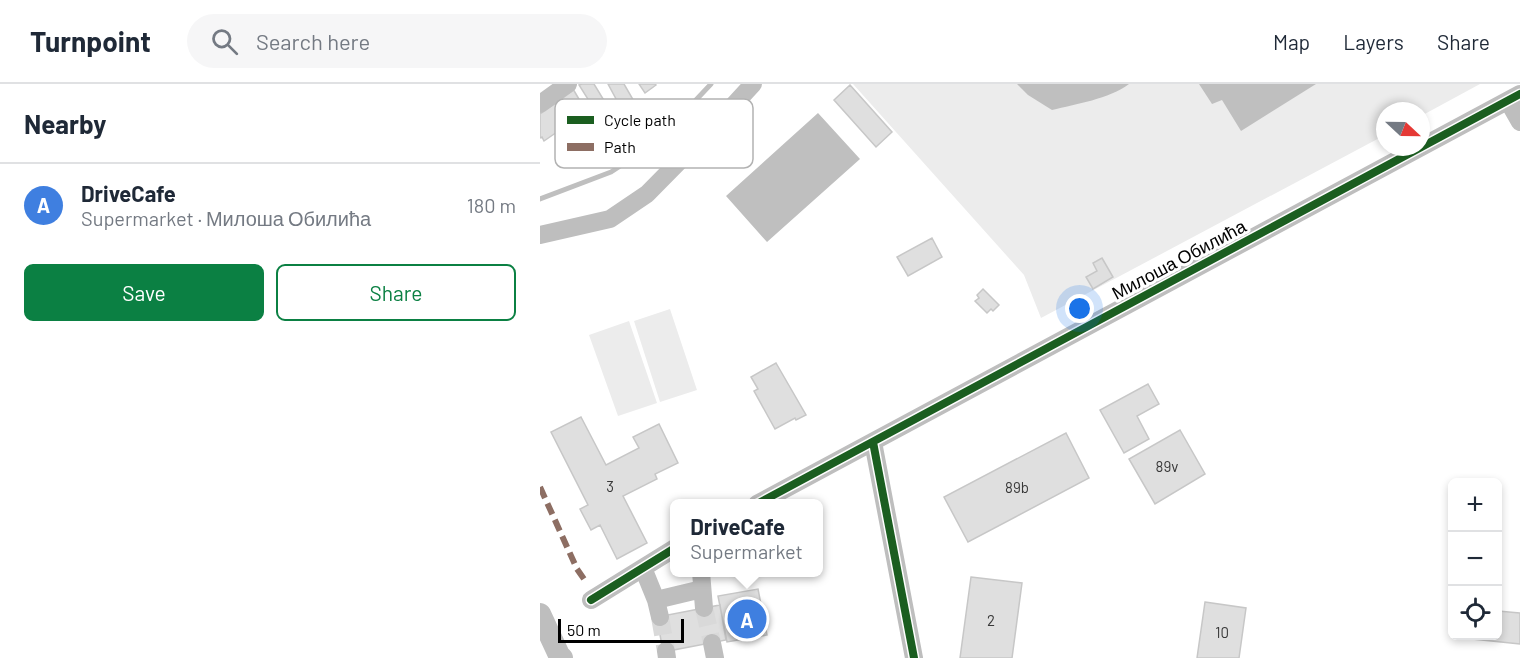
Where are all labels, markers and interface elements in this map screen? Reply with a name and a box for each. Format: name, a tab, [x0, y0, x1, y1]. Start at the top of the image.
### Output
search box	[187, 14, 607, 68]
text: Turnpoint	[30, 24, 151, 58]
icon: search	[208, 25, 241, 58]
text: Search here	[256, 28, 370, 54]
text: Map	[1273, 29, 1310, 54]
text: Layers	[1343, 29, 1404, 54]
text: Share	[1437, 29, 1490, 54]
legend	[555, 99, 753, 168]
north arrow	[1376, 102, 1430, 156]
text: Nearby	[24, 108, 106, 139]
text: Cycle path	[604, 110, 676, 129]
text: Path	[604, 137, 636, 156]
text: DriveCafe	[81, 180, 176, 206]
text: A	[37, 193, 50, 217]
text: 180 m	[467, 193, 516, 217]
text: Supermarket · Милоша Обилића	[81, 206, 371, 230]
street label: Милоша Обилића	[1108, 214, 1250, 304]
button: Save	[24, 264, 264, 321]
button: Share	[276, 264, 516, 321]
your location	[1065, 294, 1094, 323]
house number: 89v	[1156, 457, 1178, 475]
house number: 3	[606, 477, 614, 495]
house number: 89b	[1005, 478, 1029, 496]
map controls	[1448, 478, 1502, 640]
button: +	[1448, 478, 1502, 532]
popup	[670, 499, 823, 577]
text: DriveCafe	[690, 513, 785, 539]
button: −	[1448, 532, 1502, 586]
text: Supermarket	[690, 539, 803, 563]
button: locate	[1448, 586, 1502, 640]
pin: A	[728, 596, 766, 642]
house number: 2	[987, 611, 995, 629]
scale bar	[558, 616, 684, 644]
text: 50 m	[567, 620, 601, 639]
house number: 10	[1215, 623, 1229, 641]

